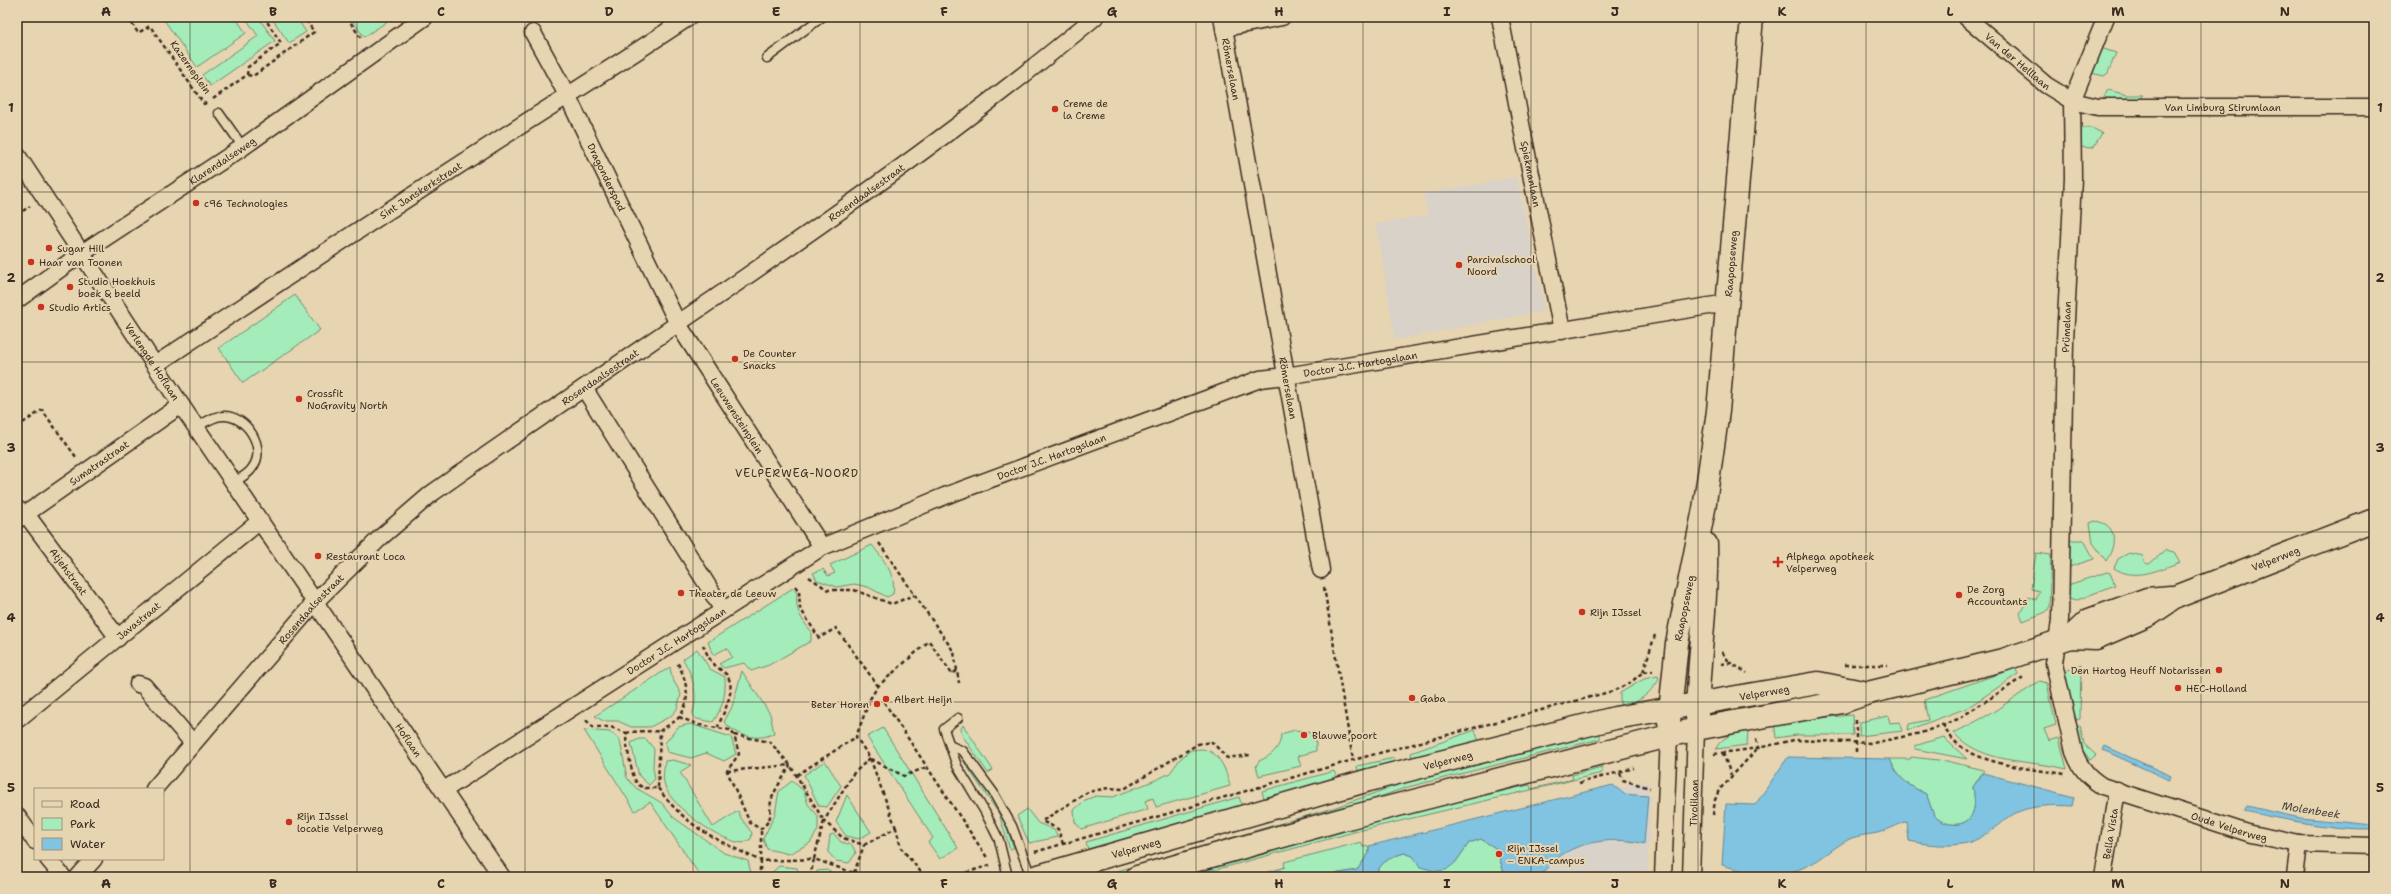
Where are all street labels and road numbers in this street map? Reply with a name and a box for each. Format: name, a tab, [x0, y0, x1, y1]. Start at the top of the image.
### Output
street label: Van der Helllaan	[1982, 30, 2052, 93]
street label: Römerselaan	[1219, 37, 1243, 101]
street label: Kazerneplein	[167, 38, 214, 97]
street label: Van Limburg Stirumlaan	[2165, 101, 2281, 114]
street label: Klarendalseweg	[187, 134, 258, 188]
street label: Spiekmanlaan	[1518, 140, 1543, 208]
street label: Dragonderspad	[584, 141, 629, 214]
street label: Sint Janskerkstraat	[377, 159, 465, 222]
street label: Rosendaalsestraat	[826, 161, 907, 224]
street label: Raapopseweg	[1722, 230, 1741, 298]
street label: Prümelaan	[2059, 301, 2074, 353]
street label: Verlengde Hoflaan	[122, 320, 182, 403]
street label: Rosendaalsestraat	[559, 346, 641, 408]
street label: Doctor J.C. Hartogslaan	[1302, 348, 1418, 380]
street label: Römerselaan	[1276, 356, 1300, 420]
street label: Leeuwensteinplein	[707, 375, 766, 456]
street label: Doctor J.C. Hartogslaan	[995, 431, 1108, 483]
street label: Sumatrastraat	[67, 438, 132, 488]
street label: Velperweg	[2250, 544, 2302, 574]
street label: Atjehstraat	[47, 546, 90, 598]
street label: Rosendaalsestraat	[276, 571, 347, 647]
street label: Raapopseweg	[1672, 574, 1698, 642]
street label: Javastraat	[114, 599, 163, 643]
street label: Doctor J.C. Hartogslaan	[624, 605, 728, 678]
street label: Velperweg	[1738, 682, 1790, 703]
street label: Hoflaan	[392, 721, 425, 760]
street label: Velperweg	[1422, 748, 1474, 773]
street label: Tivolilaan	[1687, 779, 1701, 827]
street label: Bella Vista	[2100, 806, 2121, 860]
street label: Oude Velperweg	[2189, 809, 2268, 844]
street label: Velperweg	[1110, 835, 1162, 861]

